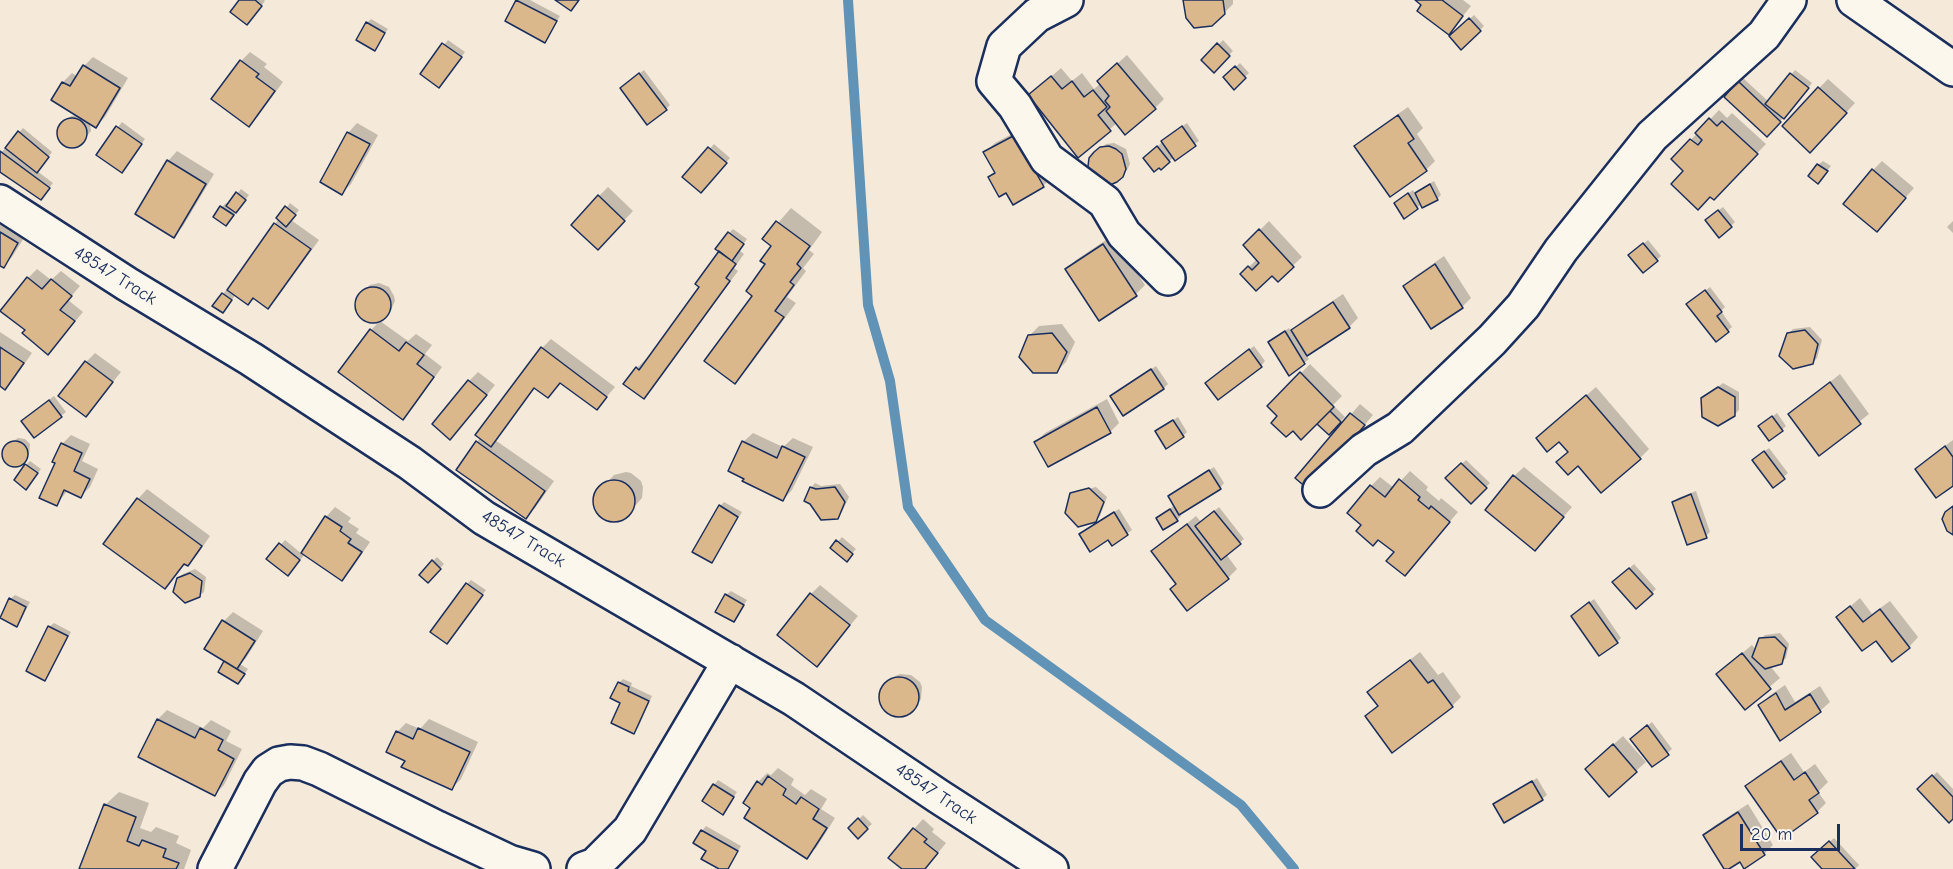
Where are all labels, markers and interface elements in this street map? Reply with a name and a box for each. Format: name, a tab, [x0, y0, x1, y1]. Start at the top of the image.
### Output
street label: 48547 Track	[69, 242, 161, 310]
street label: 48547 Track	[477, 506, 569, 572]
street label: 48547 Track	[891, 759, 981, 829]
scale bar	[1743, 812, 1844, 850]
text: 20 m	[1751, 824, 1792, 845]

